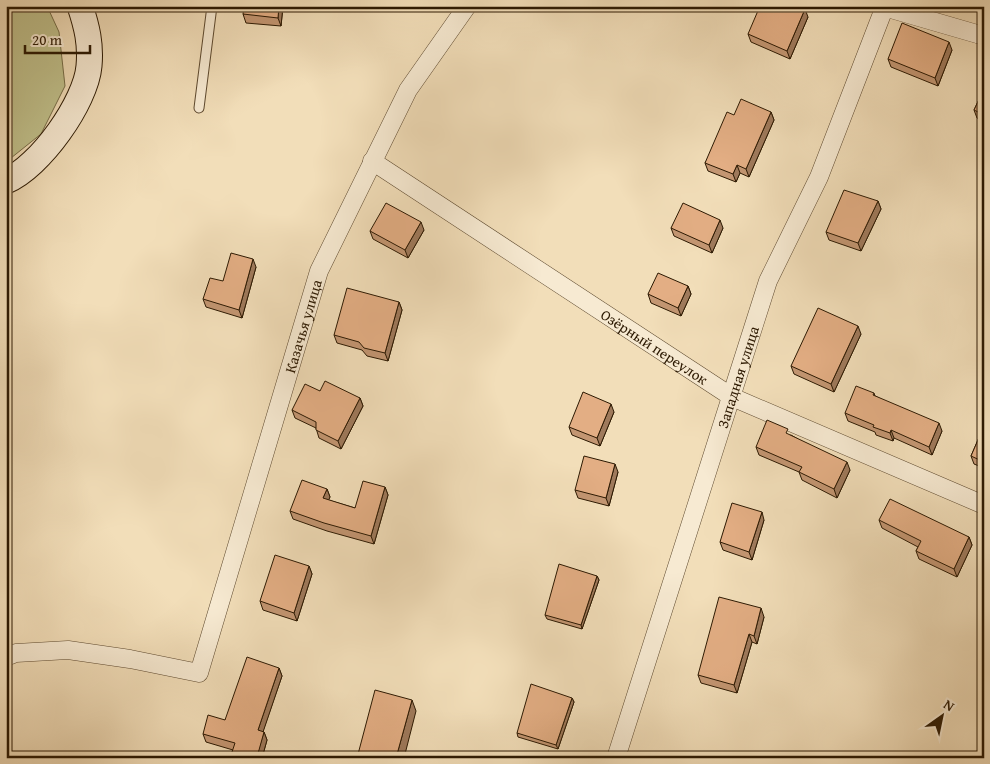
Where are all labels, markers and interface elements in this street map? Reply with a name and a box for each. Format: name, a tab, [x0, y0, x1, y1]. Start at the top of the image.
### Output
scale bar	[25, 22, 90, 54]
text: 20 m	[32, 29, 63, 50]
street label: Казачья улица	[279, 276, 327, 375]
street label: Озёрный переулок	[597, 303, 713, 389]
street label: Западная улица	[711, 322, 764, 431]
north arrow	[918, 692, 968, 742]
text: N	[940, 694, 959, 716]

